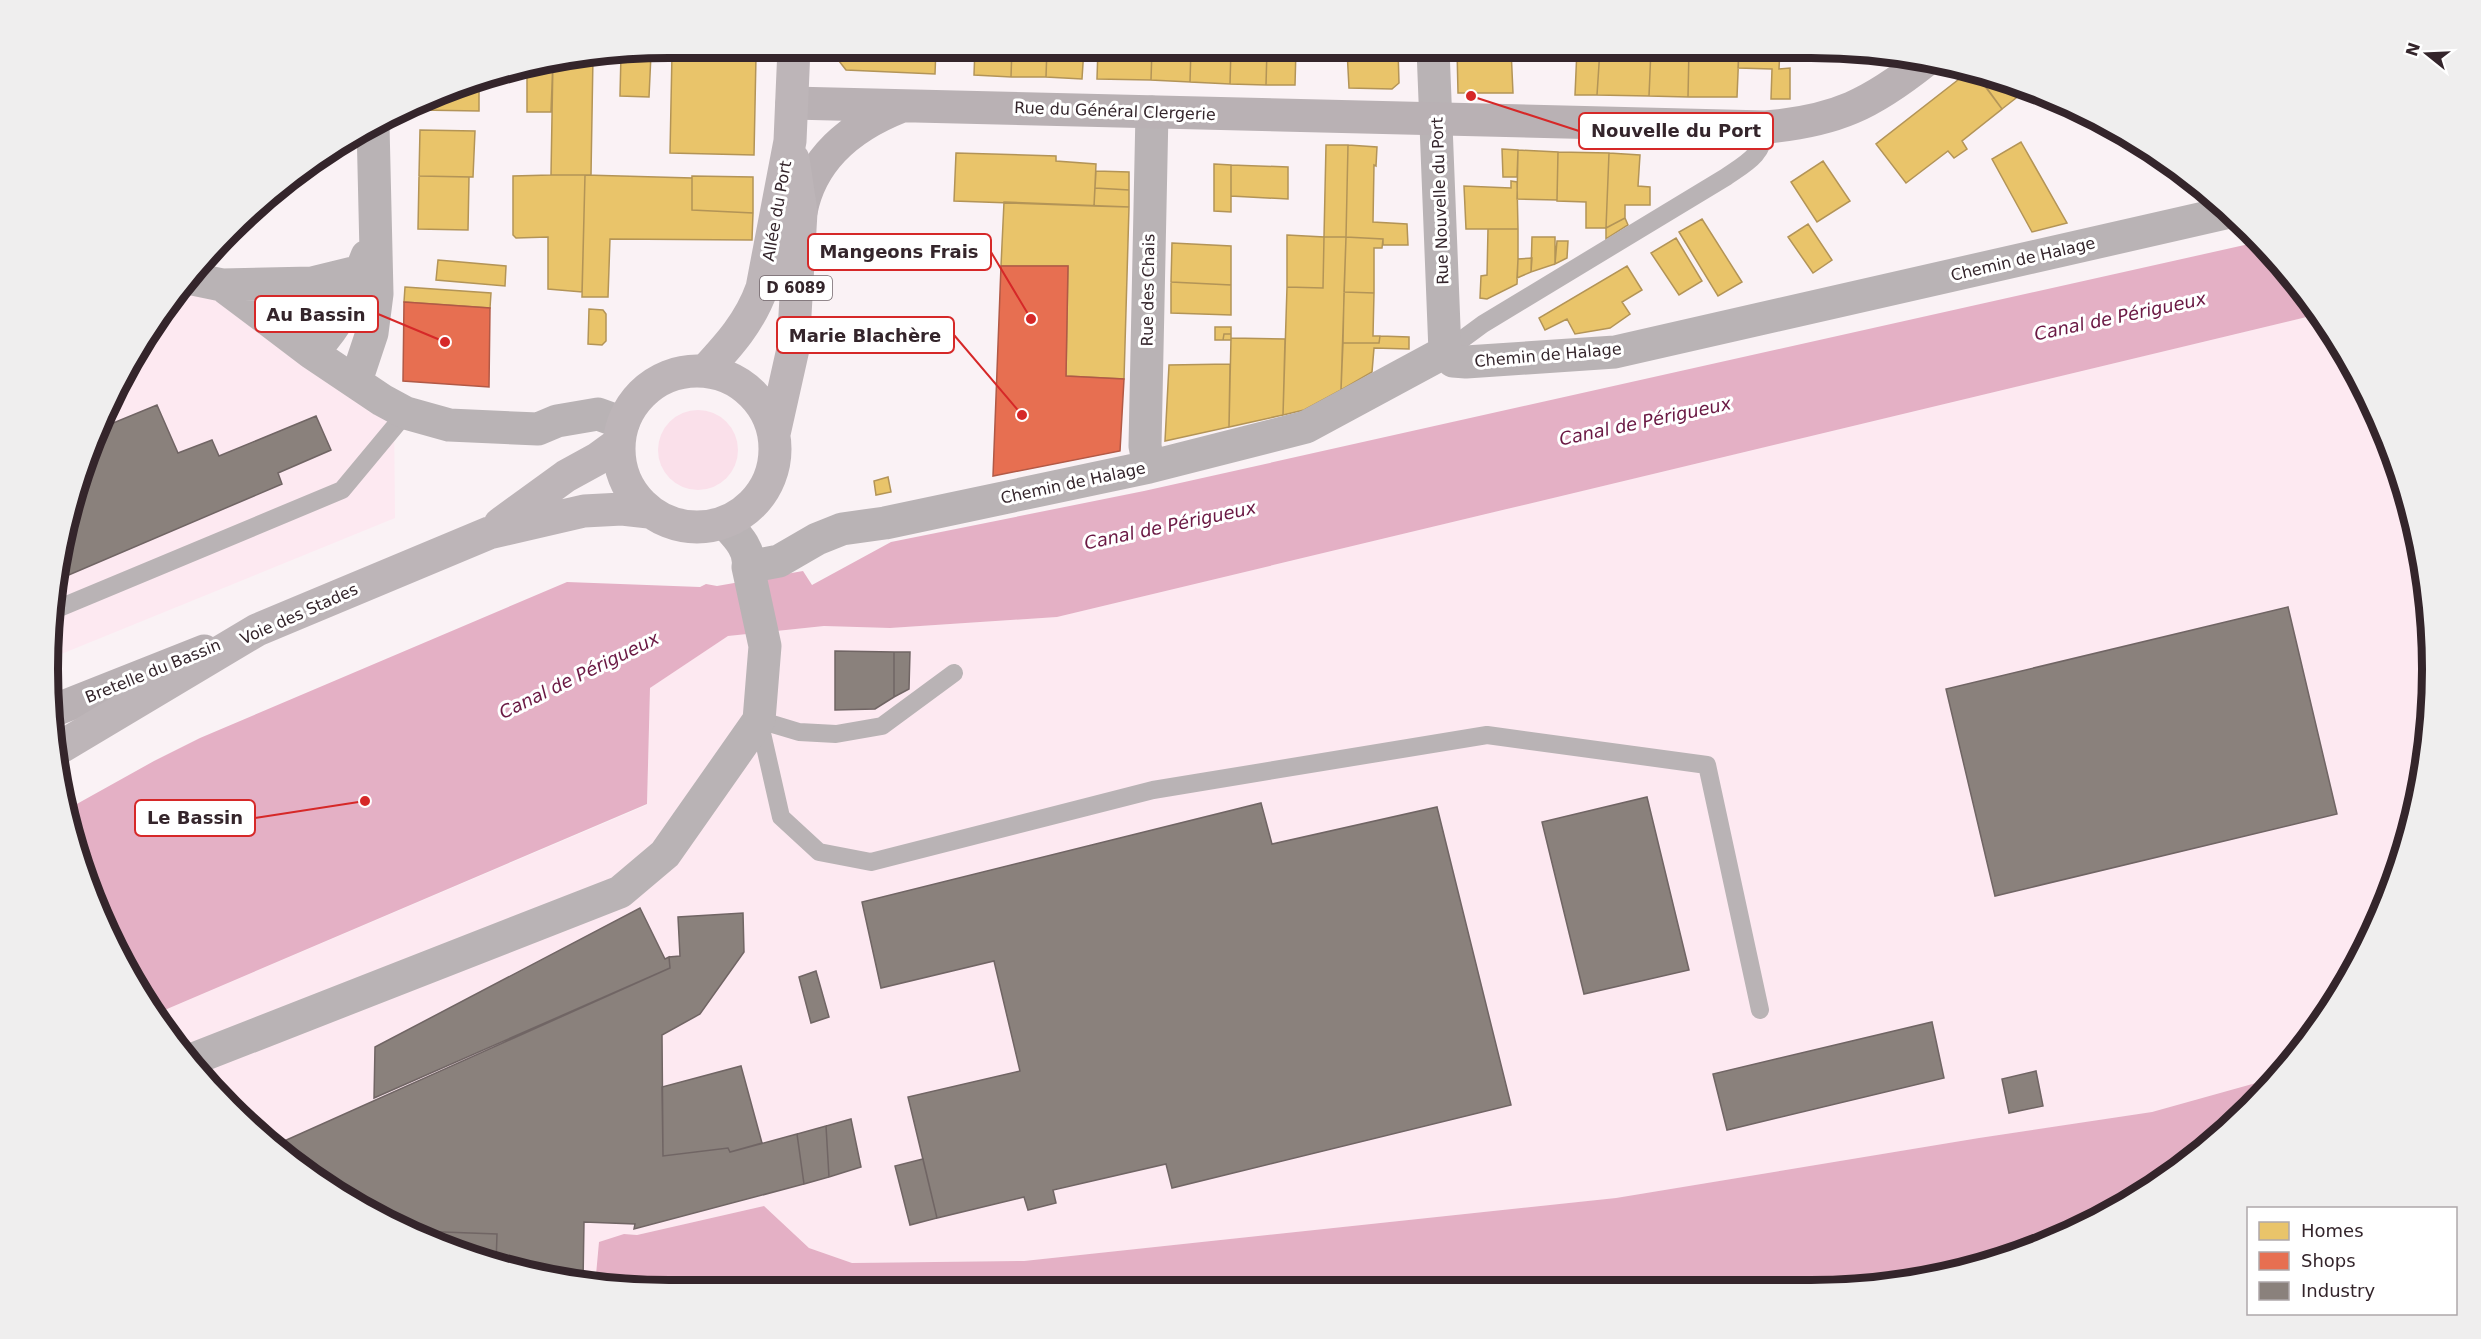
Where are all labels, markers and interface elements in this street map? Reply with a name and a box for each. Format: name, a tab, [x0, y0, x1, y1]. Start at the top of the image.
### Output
north arrow	[2397, 24, 2457, 84]
text: N	[2402, 40, 2424, 59]
street label: Rue du Général Clergerie	[1014, 98, 1216, 124]
callout: Nouvelle du Port	[1579, 113, 1773, 149]
street label: Rue Nouvelle du Port	[1428, 117, 1452, 285]
text: Nouvelle du Port	[1591, 120, 1761, 141]
street label: Allée du Port	[759, 159, 795, 263]
street label: Rue des Chais	[1138, 233, 1158, 347]
street label: Chemin de Halage	[1949, 233, 2097, 285]
callout: Mangeons Frais	[808, 234, 991, 270]
text: Mangeons Frais	[819, 241, 979, 262]
road number: D 6089	[760, 276, 832, 300]
water label: Canal de Périgueux	[2032, 287, 2208, 344]
callout: Au Bassin	[255, 296, 378, 332]
text: Au Bassin	[266, 304, 366, 325]
callout: Marie Blachère	[777, 317, 954, 353]
text: Marie Blachère	[789, 325, 941, 346]
street label: Chemin de Halage	[1474, 339, 1622, 371]
water label: Canal de Périgueux	[1557, 392, 1733, 449]
street label: Chemin de Halage	[999, 458, 1147, 508]
water label: Canal de Périgueux	[1082, 496, 1258, 553]
street label: Voie des Stades	[237, 580, 361, 648]
water label: Canal de Périgueux	[496, 627, 663, 723]
street label: Bretelle du Bassin	[82, 635, 224, 707]
callout: Le Bassin	[135, 800, 255, 836]
text: Le Bassin	[147, 807, 243, 828]
legend	[2247, 1207, 2457, 1315]
text: Homes	[2301, 1220, 2364, 1241]
text: Shops	[2301, 1250, 2356, 1271]
text: Industry	[2301, 1280, 2375, 1301]

